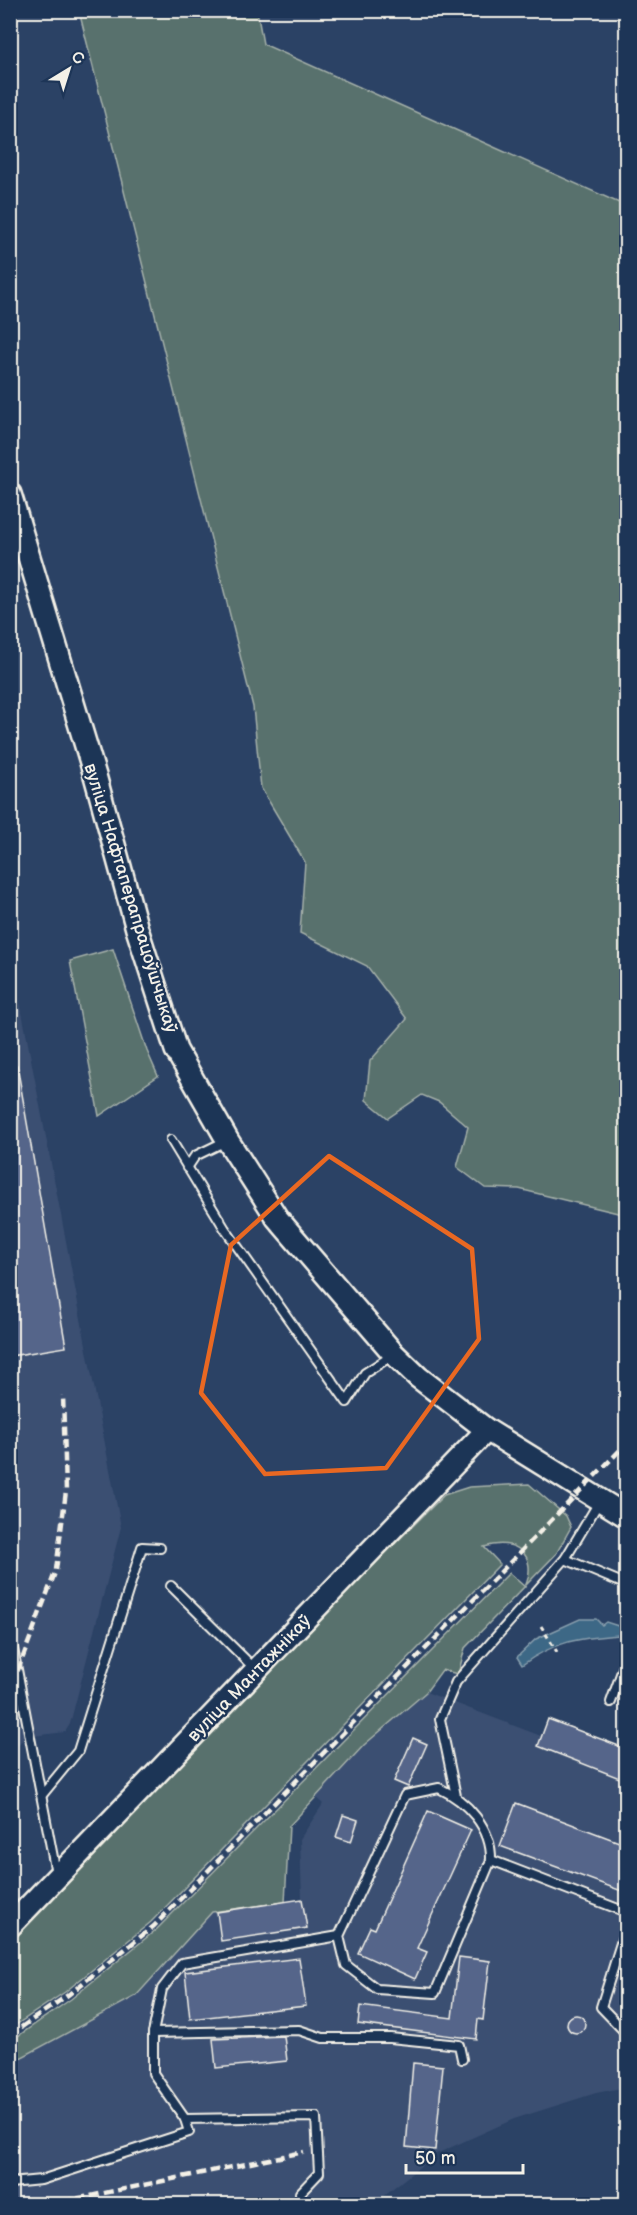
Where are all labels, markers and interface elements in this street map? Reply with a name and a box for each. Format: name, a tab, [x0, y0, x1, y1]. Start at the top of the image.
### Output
north arrow	[39, 39, 99, 99]
text: С	[67, 47, 88, 69]
street label: вуліца Нафтаперапрацоўшчыкаў	[79, 761, 182, 1036]
street label: вуліца Мантажнікаў	[183, 1610, 316, 1746]
scale bar	[406, 2137, 523, 2175]
text: 50 m	[415, 2148, 456, 2169]

